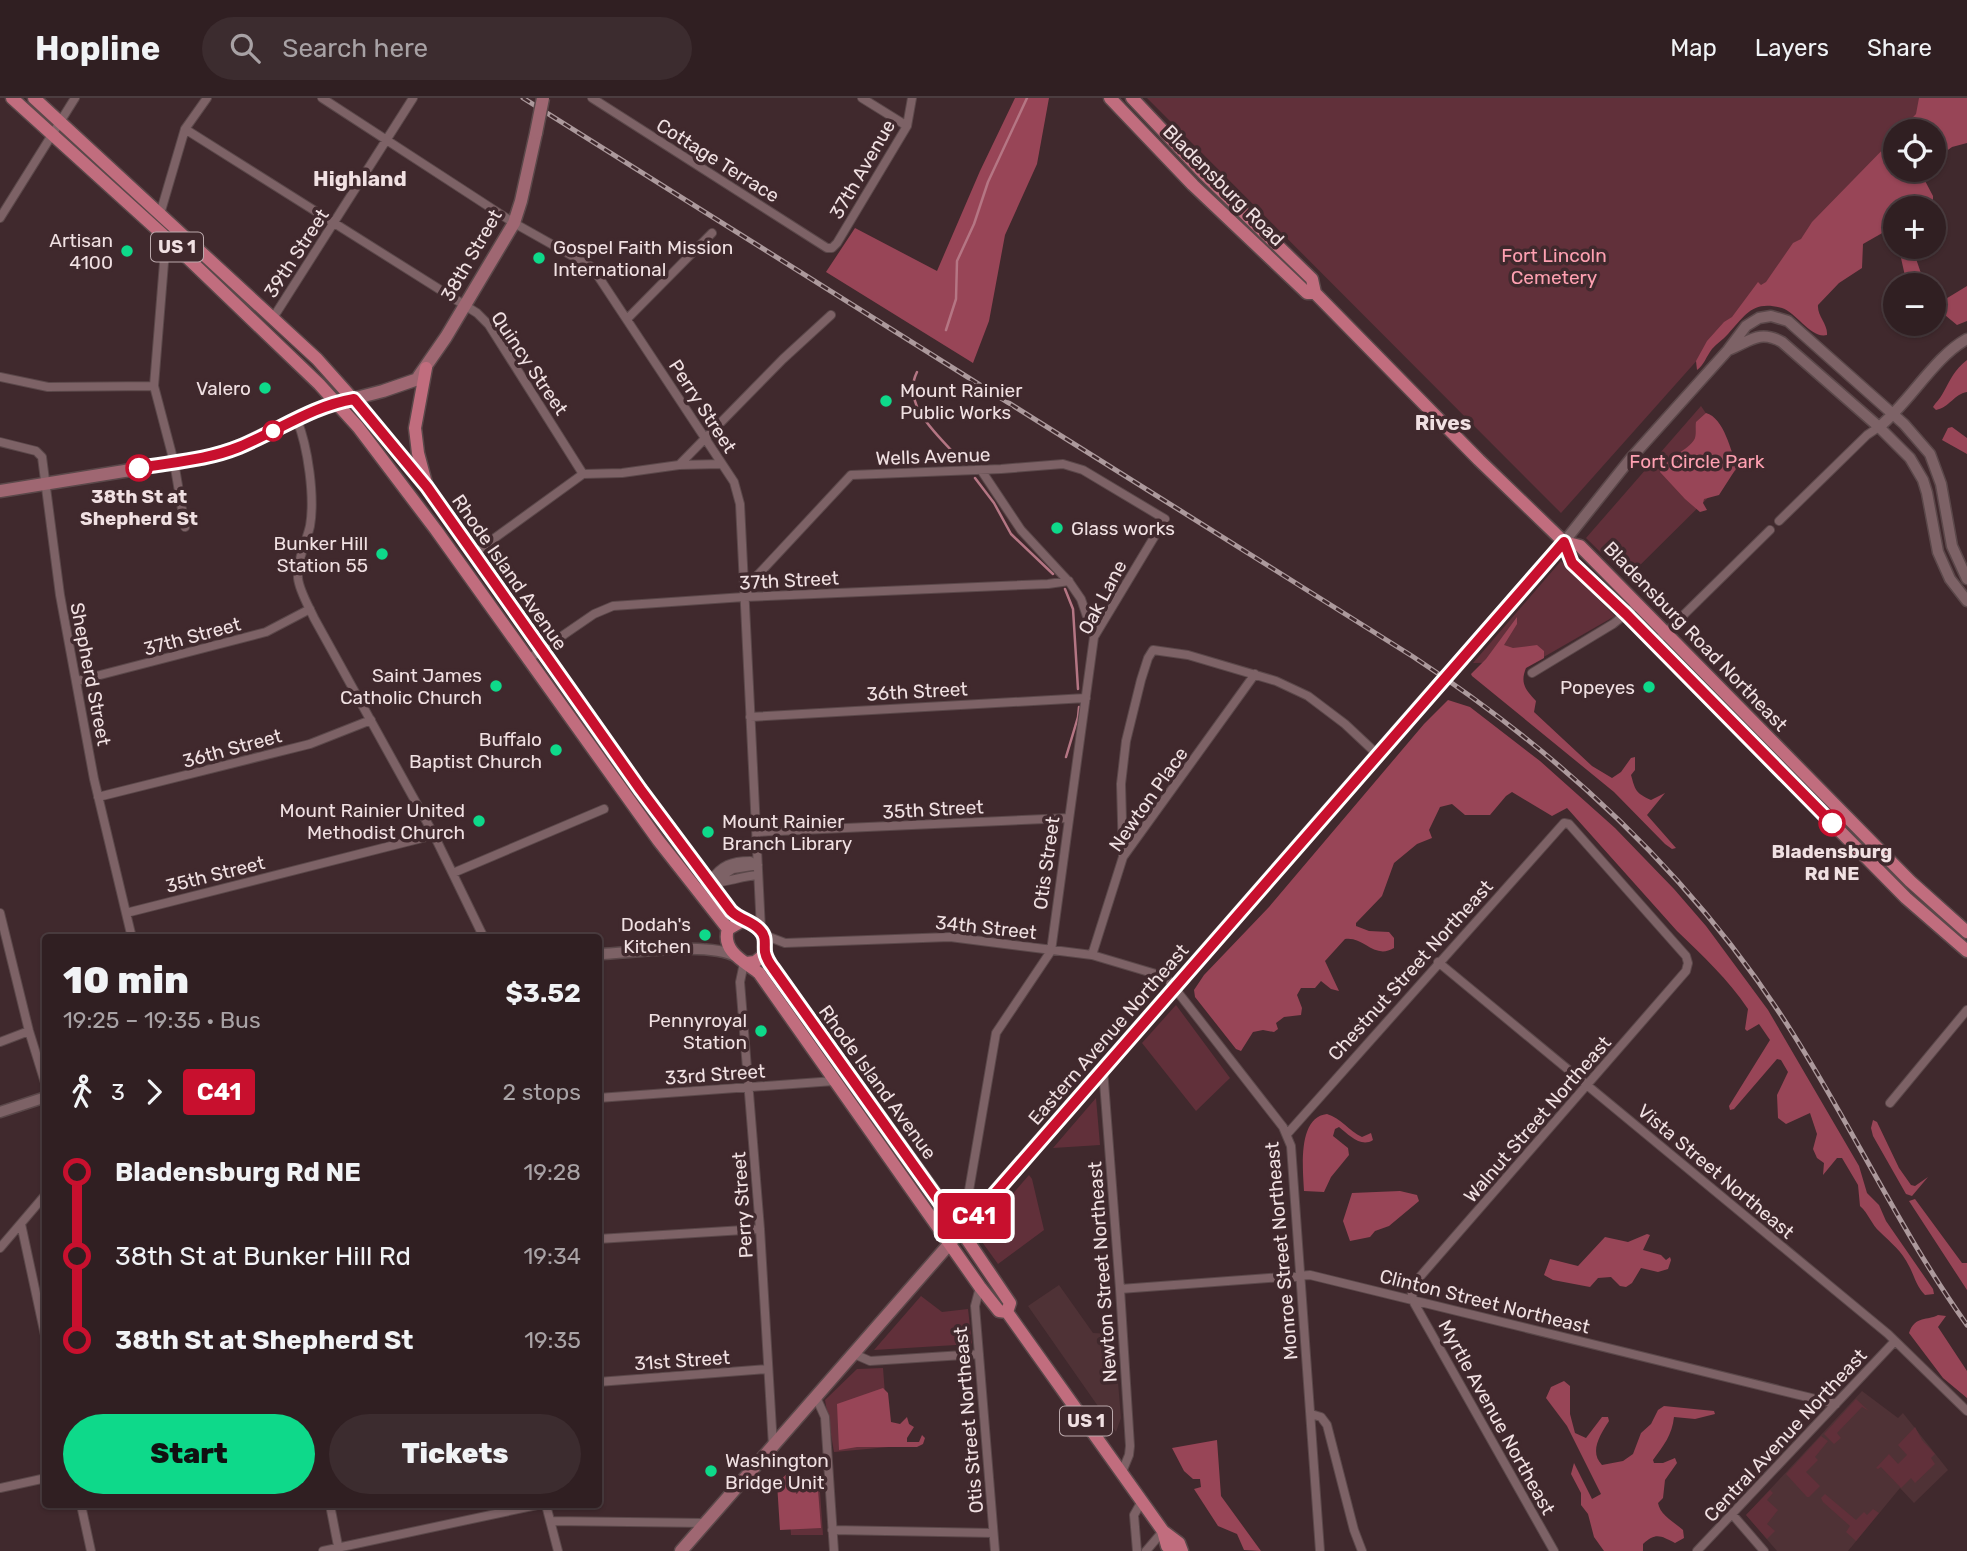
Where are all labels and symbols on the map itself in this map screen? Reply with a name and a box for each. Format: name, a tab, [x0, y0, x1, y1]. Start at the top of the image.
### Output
street label: Cottage Terrace	[652, 113, 783, 207]
street label: 37th Avenue	[825, 115, 900, 223]
street label: Bladensburg Road	[1158, 120, 1289, 251]
district label: Highland	[313, 166, 407, 191]
street label: 39th Street	[259, 204, 334, 302]
street label: 38th Street	[436, 205, 507, 305]
place label: Artisan 4100	[49, 229, 113, 274]
road number: US 1	[151, 232, 203, 262]
place label: Gospel Faith Mission International	[553, 236, 733, 281]
marker: Artisan 4100	[119, 243, 135, 259]
park label: Fort Lincoln Cemetery	[1501, 244, 1607, 289]
marker: Gospel Faith Mission International	[531, 250, 547, 266]
street label: Quincy Street	[486, 307, 573, 420]
street label: Perry Street	[664, 355, 742, 458]
place label: Valero	[196, 377, 251, 400]
place label: Mount Rainier Public Works	[900, 379, 1023, 424]
marker: Valero	[257, 380, 273, 396]
marker: Mount Rainier Public Works	[878, 393, 894, 409]
district label: Rives	[1415, 410, 1471, 435]
unlabelled marker	[263, 421, 283, 441]
street label: Wells Avenue	[875, 443, 991, 470]
park label: Fort Circle Park	[1629, 450, 1765, 473]
marker: 38th St at Shepherd St	[126, 455, 152, 481]
place label: 38th St at Shepherd St	[80, 485, 198, 530]
street label: Rhode Island Avenue	[447, 490, 572, 655]
place label: Glass works	[1071, 517, 1175, 540]
marker: Glass works	[1049, 520, 1065, 536]
place label: Bunker Hill Station 55	[274, 532, 368, 577]
street label: Bladensburg Road Northeast	[1599, 537, 1793, 736]
marker: Bunker Hill Station 55	[374, 546, 390, 562]
street label: Oak Lane	[1073, 556, 1132, 638]
street label: 37th Street	[739, 566, 840, 595]
street label: Shepherd Street	[65, 600, 116, 748]
street label: 37th Street	[141, 612, 244, 661]
place label: Saint James Catholic Church	[340, 664, 482, 709]
place label: Popeyes	[1560, 676, 1635, 699]
street label: 36th Street	[866, 677, 969, 706]
marker: Saint James Catholic Church	[488, 678, 504, 694]
marker: Popeyes	[1641, 679, 1657, 695]
street label: 36th Street	[180, 724, 285, 773]
place label: Buffalo Baptist Church	[409, 728, 542, 773]
marker: Buffalo Baptist Church	[548, 742, 564, 758]
street label: Newton Place	[1104, 743, 1193, 856]
street label: 35th Street	[882, 795, 985, 824]
place label: Mount Rainier United Methodist Church	[280, 799, 465, 844]
place label: Mount Rainier Branch Library	[722, 810, 852, 855]
marker: Bladensburg Rd NE	[1819, 810, 1845, 836]
marker: Mount Rainier United Methodist Church	[471, 813, 487, 829]
street label: Otis Street	[1029, 814, 1065, 911]
marker: Mount Rainier Branch Library	[700, 824, 716, 840]
place label: Bladensburg Rd NE	[1772, 840, 1892, 885]
street label: 35th Street	[163, 851, 268, 898]
street label: Chestnut Street Northeast	[1323, 875, 1498, 1065]
street label: 34th Street	[934, 911, 1038, 944]
place label: Dodah's Kitchen	[621, 913, 691, 958]
marker: Dodah's Kitchen	[697, 927, 713, 943]
street label: Eastern Avenue Northeast	[1023, 939, 1194, 1130]
street label: Rhode Island Avenue	[814, 1001, 941, 1164]
place label: Pennyroyal Station	[648, 1009, 747, 1054]
marker: Pennyroyal Station	[753, 1023, 769, 1039]
street label: Walnut Street Northeast	[1459, 1031, 1616, 1207]
street label: 33rd Street	[664, 1059, 767, 1089]
street label: Vista Street Northeast	[1633, 1099, 1799, 1244]
street label: Monroe Street Northeast	[1260, 1140, 1302, 1361]
street label: Perry Street	[727, 1150, 758, 1259]
street label: Newton Street Northeast	[1083, 1160, 1122, 1383]
line badge: C41	[934, 1193, 1014, 1239]
street label: Clinton Street Northeast	[1377, 1264, 1593, 1339]
street label: Myrtle Avenue Northeast	[1433, 1316, 1560, 1519]
street label: Otis Street Northeast	[949, 1325, 988, 1514]
street label: Central Avenue Northeast	[1699, 1344, 1872, 1527]
street label: 31st Street	[633, 1346, 731, 1375]
road number: US 1	[1060, 1406, 1112, 1436]
place label: Washington Bridge Unit	[725, 1449, 829, 1494]
marker: Washington Bridge Unit	[703, 1463, 719, 1479]

